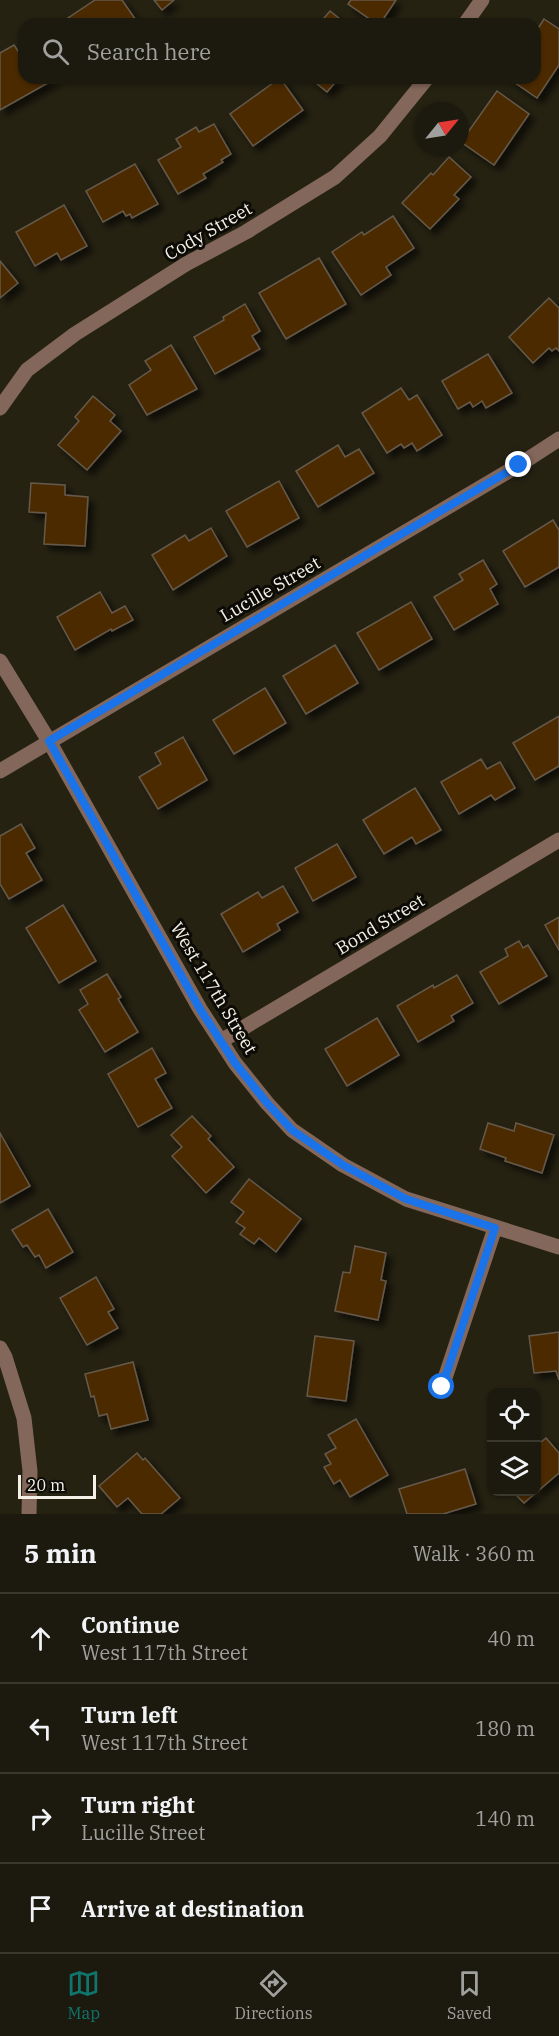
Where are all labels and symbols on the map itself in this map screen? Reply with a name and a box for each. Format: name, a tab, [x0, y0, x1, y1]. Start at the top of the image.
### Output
north arrow	[415, 102, 469, 156]
street label: Cody Street	[160, 197, 256, 265]
route end	[505, 451, 531, 477]
street label: Lucille Street	[216, 551, 324, 627]
street label: Bond Street	[331, 889, 429, 959]
street label: West 117th Street	[165, 918, 263, 1058]
route start	[428, 1373, 454, 1399]
scale bar	[18, 1472, 96, 1500]

